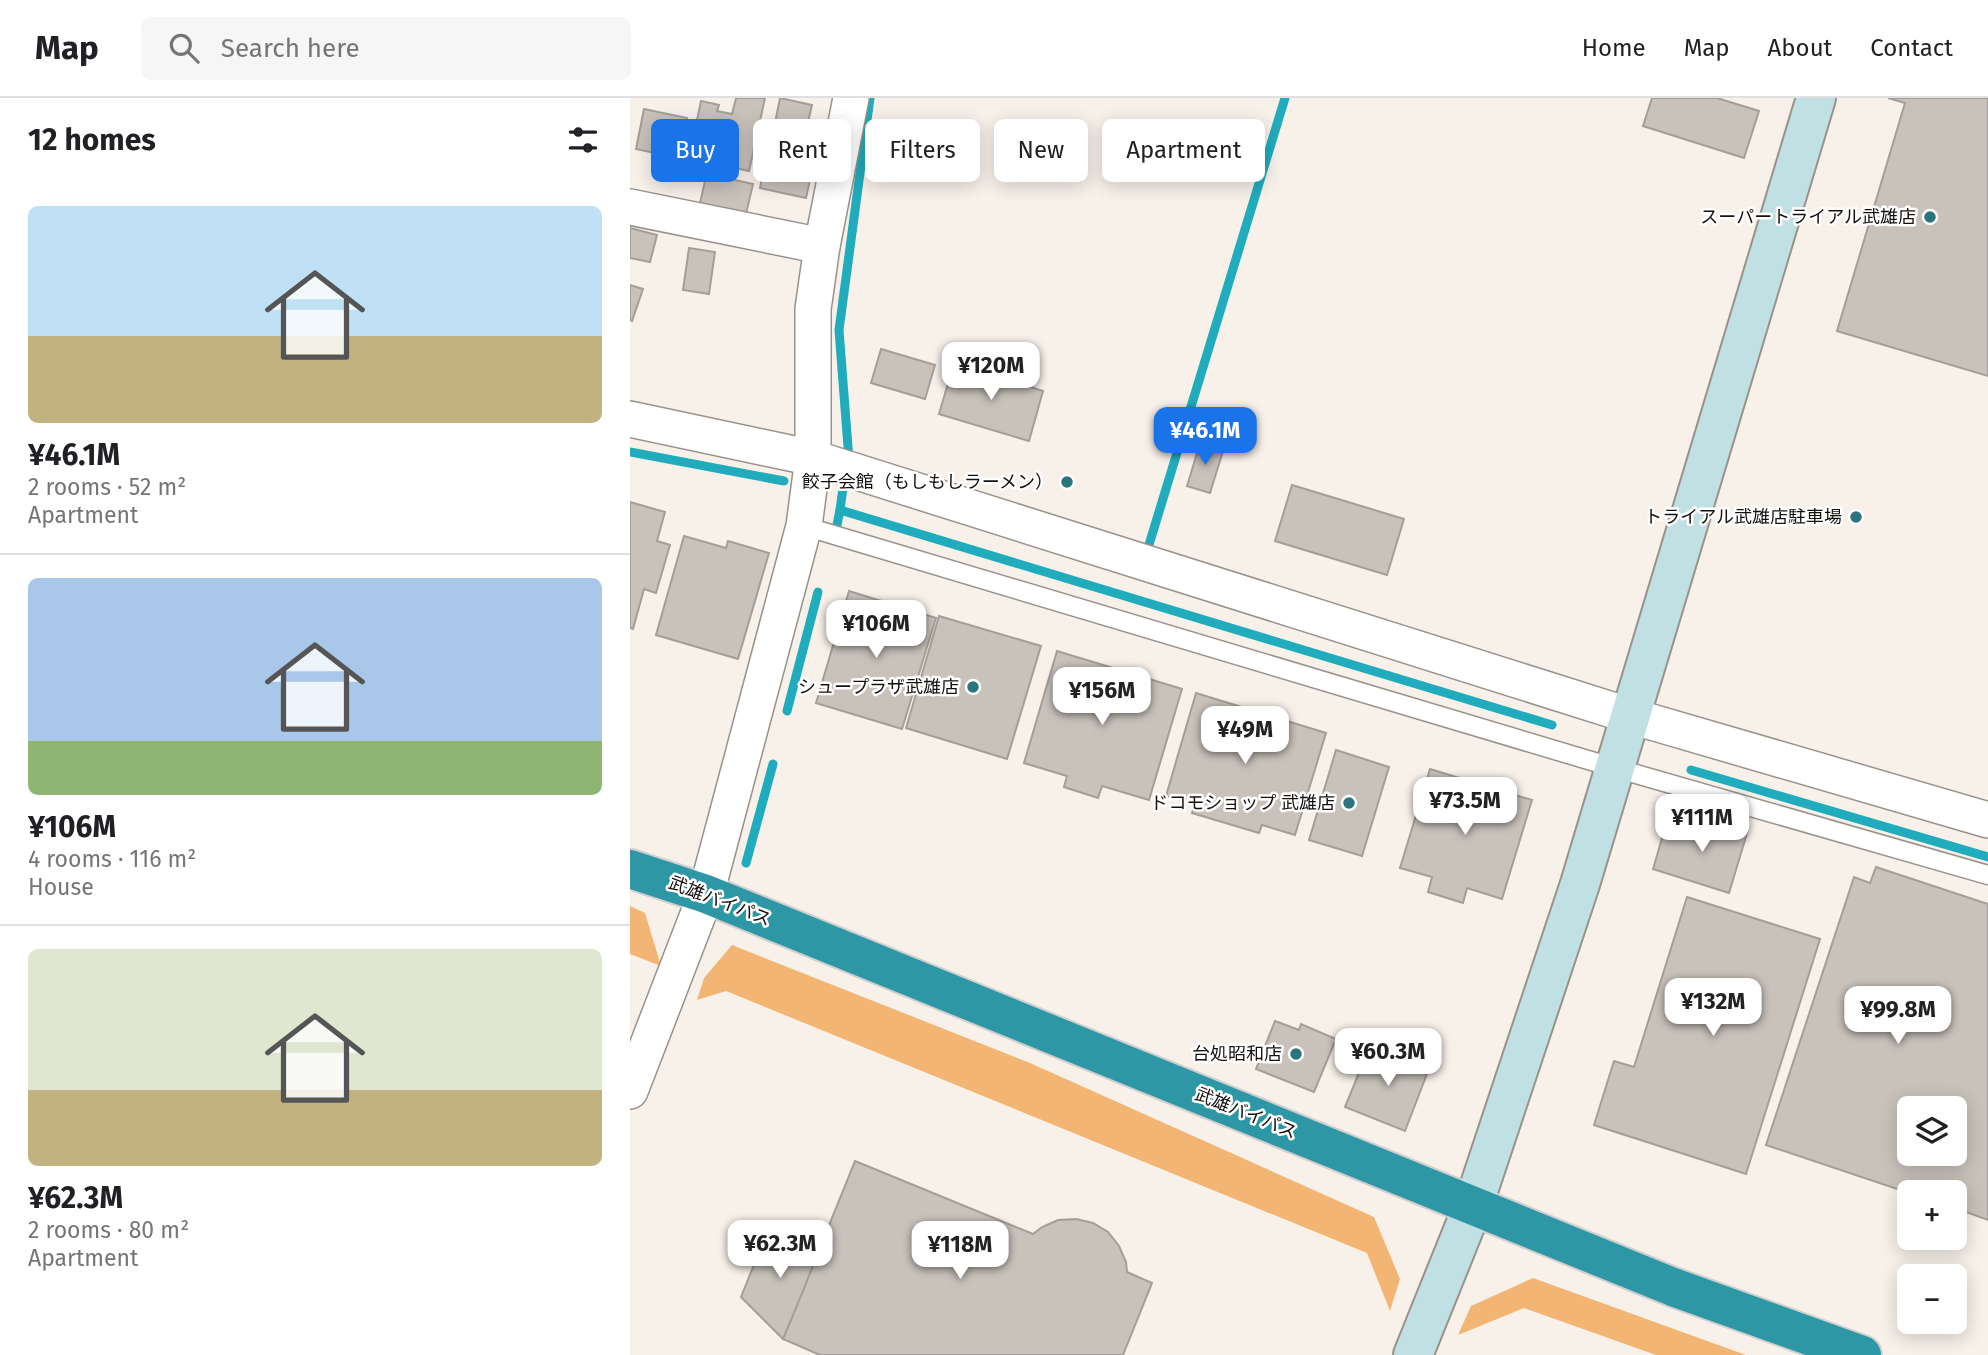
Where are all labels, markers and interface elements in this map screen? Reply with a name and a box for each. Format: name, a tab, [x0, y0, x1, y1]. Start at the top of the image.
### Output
search box	[141, 17, 631, 80]
text: Map	[35, 28, 99, 68]
icon: search	[165, 29, 203, 67]
text: Search here	[221, 33, 360, 64]
text: Home	[1582, 34, 1646, 62]
text: Map	[1684, 34, 1730, 62]
text: About	[1768, 34, 1832, 62]
text: Contact	[1870, 34, 1953, 62]
chip: Buy	[651, 119, 739, 182]
chip: Rent	[753, 119, 851, 182]
chip: Filters	[865, 119, 980, 182]
chip: New	[994, 119, 1088, 182]
chip: Apartment	[1102, 119, 1265, 182]
icon: filters	[564, 121, 602, 159]
text: 12 homes	[28, 122, 156, 158]
place label: スーパートライアル武雄店	[1700, 206, 1916, 228]
marker: スーパートライアル武雄店	[1922, 209, 1938, 225]
icon: home	[252, 252, 378, 378]
pin: ¥120M	[942, 342, 1040, 402]
text: ¥120M	[958, 351, 1024, 379]
pin: ¥46.1M	[1148, 408, 1262, 467]
text: ¥46.1M	[1170, 416, 1240, 444]
text: ¥46.1M	[28, 437, 120, 473]
place label: 餃子会館（もしもしラーメン）	[802, 471, 1053, 493]
text: 2 rooms · 52 m²	[28, 473, 186, 501]
marker: 餃子会館（もしもしラーメン）	[1059, 474, 1075, 490]
text: Apartment	[28, 501, 138, 529]
place label: トライアル武雄店駐車場	[1644, 506, 1842, 528]
marker: トライアル武雄店駐車場	[1848, 509, 1864, 525]
pin: ¥106M	[827, 601, 925, 660]
text: ¥106M	[842, 609, 910, 637]
icon: home	[252, 624, 378, 750]
pin: ¥156M	[1053, 668, 1151, 727]
place label: シュープラザ武雄店	[798, 676, 959, 698]
text: ¥156M	[1069, 676, 1135, 704]
marker: シュープラザ武雄店	[965, 679, 981, 695]
pin: ¥49M	[1204, 706, 1286, 766]
text: ¥49M	[1217, 715, 1273, 743]
pin: ¥73.5M	[1408, 778, 1522, 837]
text: ¥73.5M	[1429, 786, 1501, 814]
place label: ドコモショップ 武雄店	[1150, 792, 1335, 814]
pin: ¥111M	[1653, 794, 1751, 854]
marker: ドコモショップ 武雄店	[1341, 795, 1357, 811]
text: ¥111M	[1671, 803, 1733, 831]
text: ¥106M	[28, 809, 116, 845]
text: 4 rooms · 116 m²	[28, 845, 196, 873]
street label: 武雄バイパス	[666, 871, 774, 931]
text: House	[28, 873, 94, 901]
pin: ¥132M	[1664, 978, 1762, 1038]
pin: ¥99.8M	[1841, 986, 1955, 1046]
text: ¥132M	[1681, 987, 1745, 1015]
icon: home	[252, 995, 378, 1121]
text: ¥99.8M	[1860, 995, 1936, 1023]
pin: ¥60.3M	[1331, 1028, 1445, 1088]
text: ¥60.3M	[1351, 1037, 1425, 1065]
place label: 台処昭和店	[1192, 1043, 1282, 1065]
marker: 台処昭和店	[1288, 1046, 1304, 1062]
street label: 武雄バイパス	[1192, 1083, 1300, 1143]
map controls	[1897, 1096, 1967, 1334]
button: layers	[1897, 1096, 1967, 1166]
text: ¥62.3M	[28, 1180, 123, 1216]
button: +	[1897, 1180, 1967, 1250]
text: 2 rooms · 80 m²	[28, 1216, 189, 1244]
pin: ¥62.3M	[723, 1220, 837, 1280]
pin: ¥118M	[911, 1222, 1009, 1281]
text: ¥62.3M	[744, 1229, 816, 1257]
text: ¥118M	[928, 1230, 992, 1258]
text: Apartment	[28, 1244, 138, 1272]
button: −	[1897, 1264, 1967, 1334]

